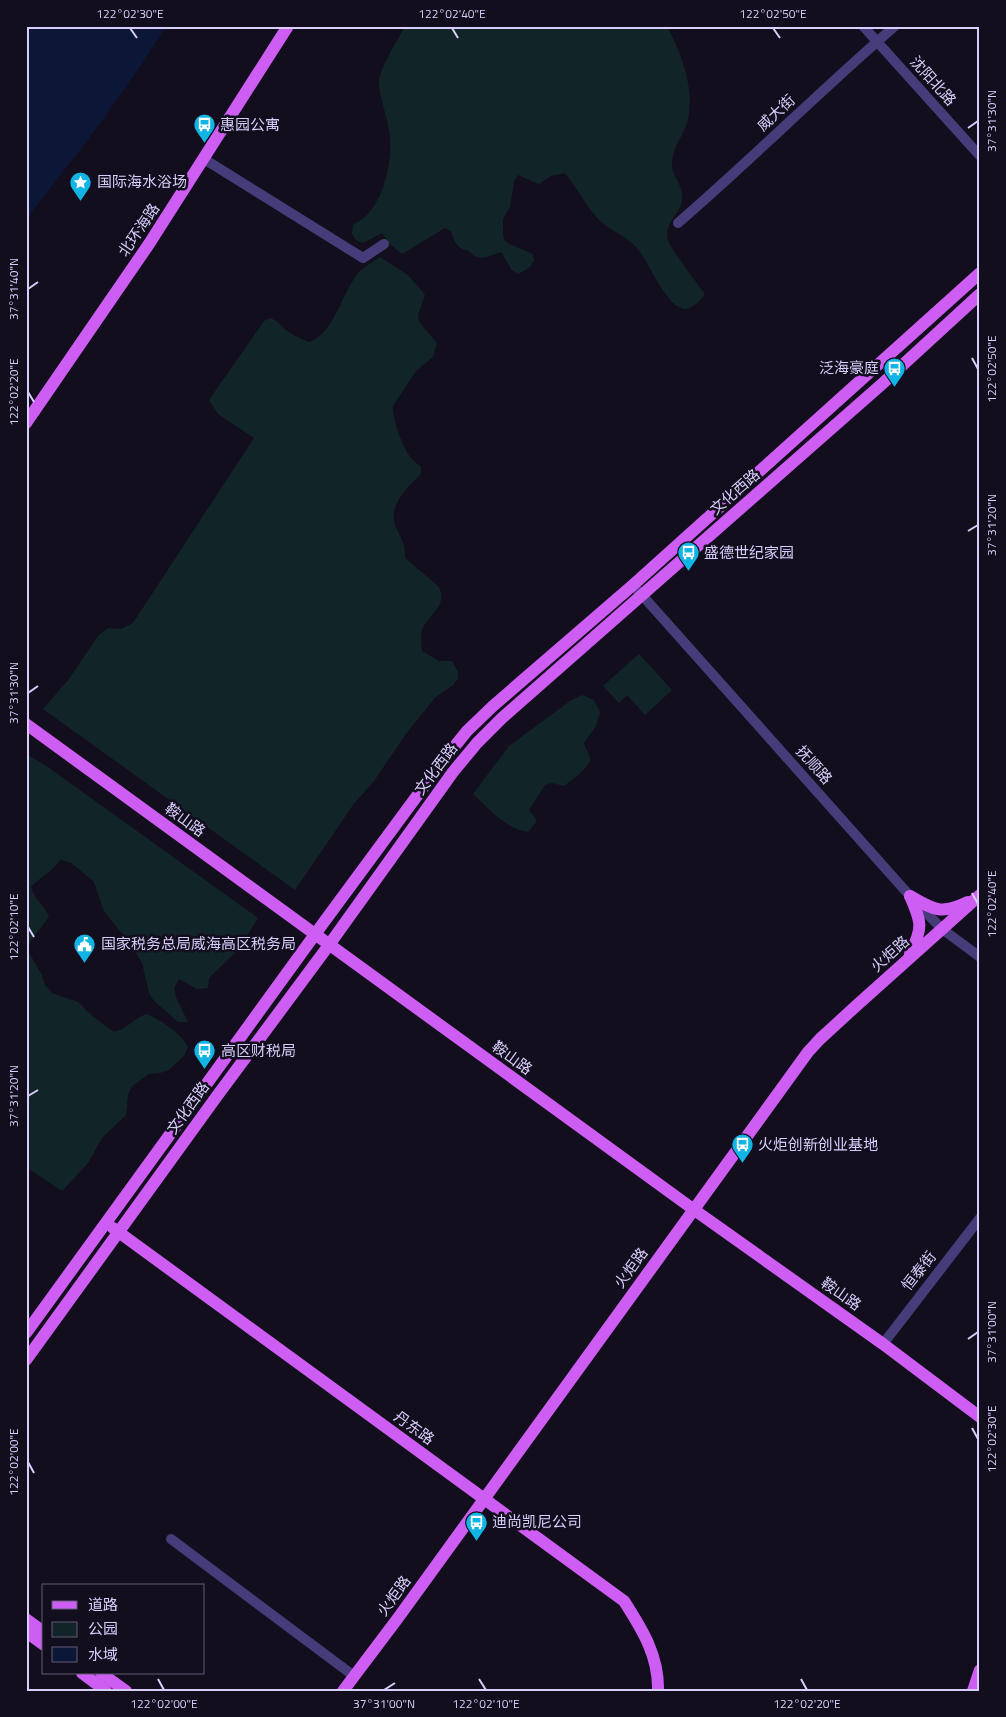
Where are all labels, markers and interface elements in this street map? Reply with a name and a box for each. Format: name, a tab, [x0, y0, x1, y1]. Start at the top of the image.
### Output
text: 122°02'30"E	[96, 4, 164, 23]
text: 122°02'40"E	[418, 4, 486, 23]
text: 122°02'50"E	[739, 4, 807, 23]
street label: 沈阳北路	[905, 51, 962, 111]
street label: 威大街	[751, 89, 800, 136]
text: 37°31'30"N	[982, 90, 1001, 152]
bus stop icon: 惠园公寓	[192, 113, 216, 144]
place label: 惠园公寓	[220, 113, 280, 136]
place icon: 国际海水浴场	[69, 170, 93, 201]
place label: 国际海水浴场	[97, 170, 187, 193]
street label: 北环海路	[112, 198, 165, 261]
text: 37°31'40"N	[4, 258, 23, 320]
text: 122°02'50"E	[982, 335, 1001, 403]
place label: 泛海豪庭	[819, 356, 879, 379]
bus stop icon: 泛海豪庭	[883, 356, 907, 387]
text: 122°02'20"E	[4, 358, 23, 426]
street label: 文化西路	[704, 463, 765, 520]
text: 37°31'20"N	[982, 494, 1001, 556]
bus stop icon: 盛德世纪家园	[676, 541, 700, 572]
place label: 盛德世纪家园	[704, 541, 794, 564]
text: 37°31'30"N	[4, 662, 23, 724]
street label: 文化西路	[408, 738, 463, 800]
street label: 抚顺路	[791, 740, 838, 789]
street label: 鞍山路	[160, 797, 210, 842]
text: 122°02'40"E	[982, 870, 1001, 938]
text: 122°02'10"E	[4, 893, 23, 961]
street label: 火炬路	[865, 930, 914, 977]
public building icon: 国家税务总局威海高区税务局	[73, 932, 97, 963]
place label: 国家税务总局威海高区税务局	[101, 932, 296, 955]
street label: 鞍山路	[487, 1035, 537, 1080]
bus stop icon: 高区财税局	[193, 1039, 217, 1070]
place label: 高区财税局	[221, 1039, 296, 1062]
text: 37°31'20"N	[4, 1065, 23, 1127]
street label: 文化西路	[161, 1077, 215, 1139]
bus stop icon: 火炬创新创业基地	[730, 1133, 754, 1164]
place label: 火炬创新创业基地	[758, 1133, 878, 1156]
street label: 火炬路	[608, 1243, 653, 1293]
street label: 恒泰街	[896, 1246, 942, 1296]
street label: 鞍山路	[816, 1271, 866, 1316]
text: 37°31'00"N	[982, 1301, 1001, 1363]
street label: 丹东路	[389, 1405, 439, 1450]
text: 122°02'30"E	[982, 1405, 1001, 1473]
text: 122°02'00"E	[4, 1428, 23, 1496]
bus stop icon: 迪尚凯尼公司	[464, 1510, 488, 1541]
place label: 迪尚凯尼公司	[492, 1510, 582, 1533]
street label: 火炬路	[371, 1571, 416, 1621]
legend	[42, 1584, 205, 1674]
text: 道路	[88, 1593, 118, 1616]
text: 公园	[88, 1617, 118, 1640]
text: 水域	[88, 1643, 118, 1666]
text: 122°02'00"E	[130, 1694, 198, 1713]
text: 37°31'00"N	[353, 1694, 415, 1713]
text: 122°02'10"E	[452, 1694, 520, 1713]
text: 122°02'20"E	[773, 1694, 841, 1713]

